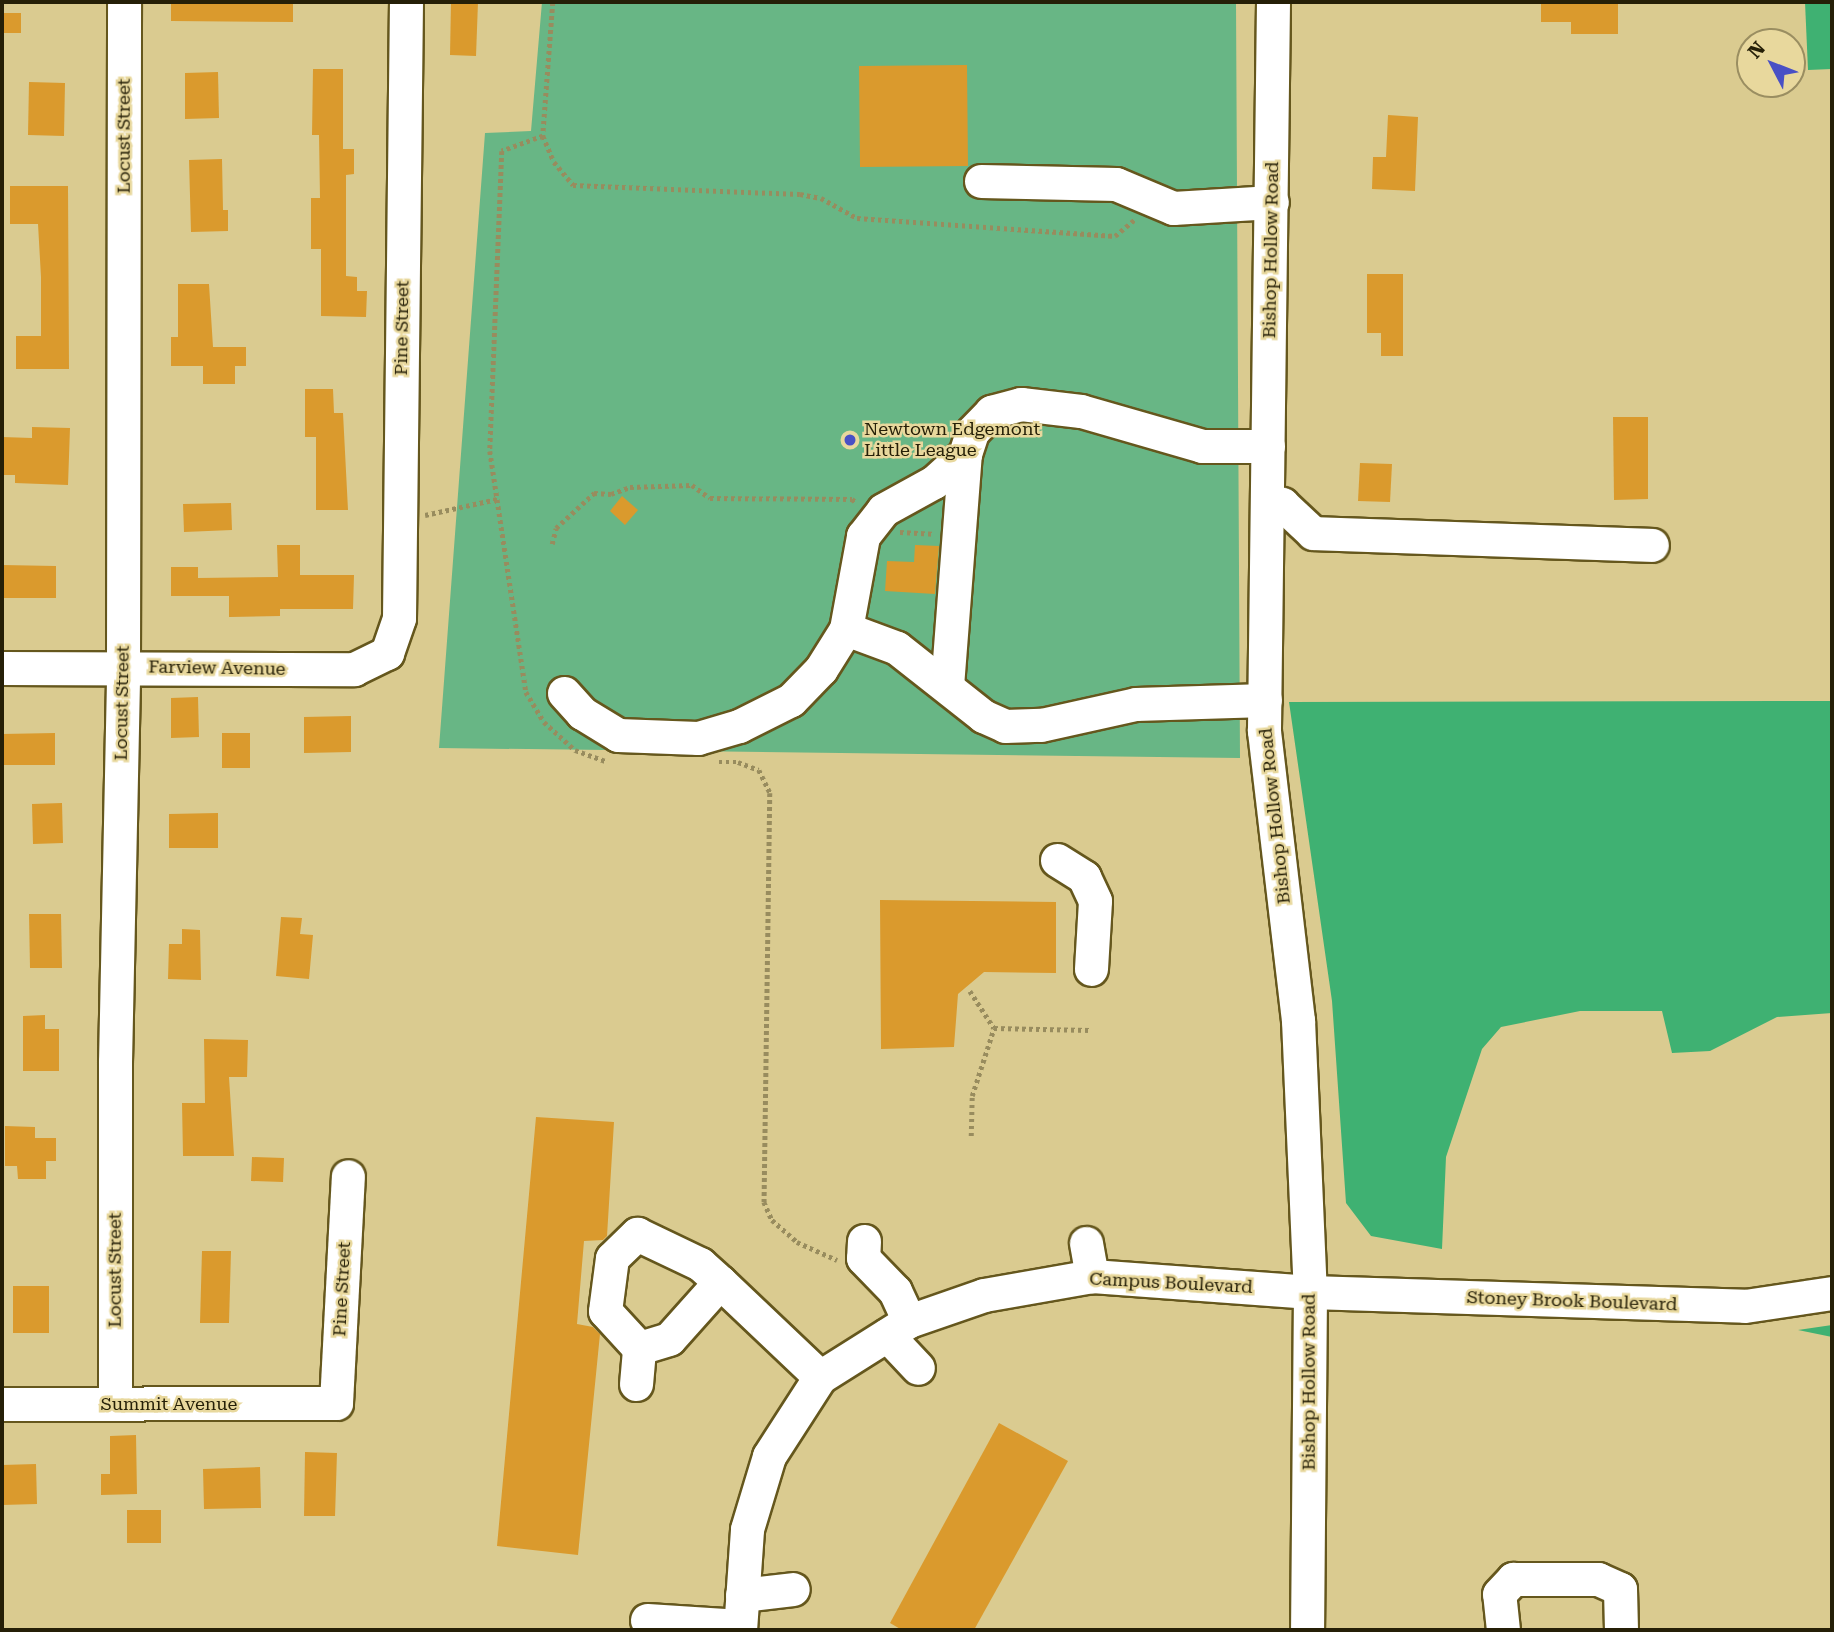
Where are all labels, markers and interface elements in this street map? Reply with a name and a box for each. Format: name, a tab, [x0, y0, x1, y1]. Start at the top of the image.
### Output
north arrow	[1736, 28, 1806, 98]
text: N	[1743, 37, 1770, 63]
street label: Locust Street	[113, 78, 135, 194]
street label: Bishop Hollow Road	[1259, 161, 1283, 339]
street label: Pine Street	[390, 280, 414, 376]
place label: Newtown Edgemont Little League	[864, 419, 1040, 462]
marker: Newtown Edgemont Little League	[842, 432, 858, 448]
street label: Locust Street	[110, 645, 134, 761]
street label: Farview Avenue	[148, 656, 286, 680]
street label: Bishop Hollow Road	[1255, 727, 1295, 905]
street label: Locust Street	[104, 1212, 126, 1328]
street label: Pine Street	[329, 1241, 355, 1337]
street label: Campus Boulevard	[1089, 1268, 1253, 1298]
street label: Stoney Brook Boulevard	[1466, 1287, 1678, 1315]
street label: Bishop Hollow Road	[1298, 1294, 1320, 1470]
street label: Summit Avenue	[101, 1393, 237, 1415]

